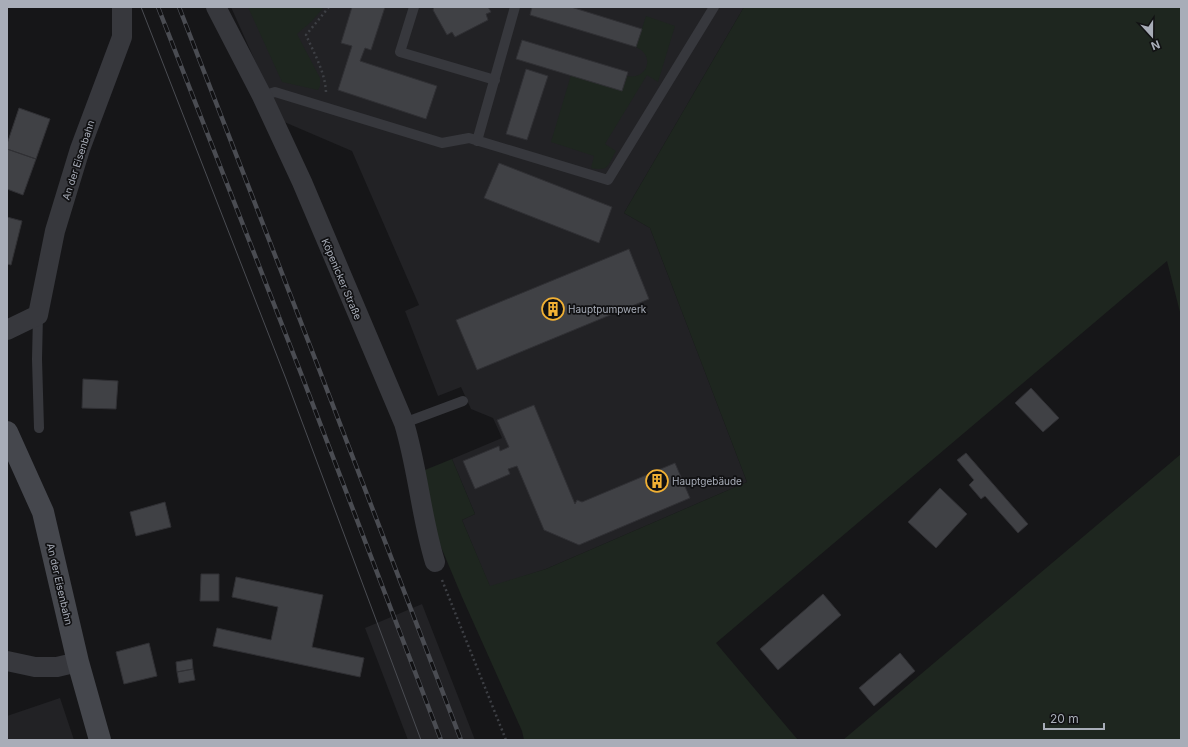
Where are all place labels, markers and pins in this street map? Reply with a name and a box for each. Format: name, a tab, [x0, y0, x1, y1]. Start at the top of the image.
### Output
building icon: Hauptpumpwerk	[540, 296, 566, 322]
place label: Hauptpumpwerk	[568, 303, 647, 315]
building icon: Hauptgebäude	[644, 468, 670, 494]
place label: Hauptgebäude	[672, 475, 742, 487]

